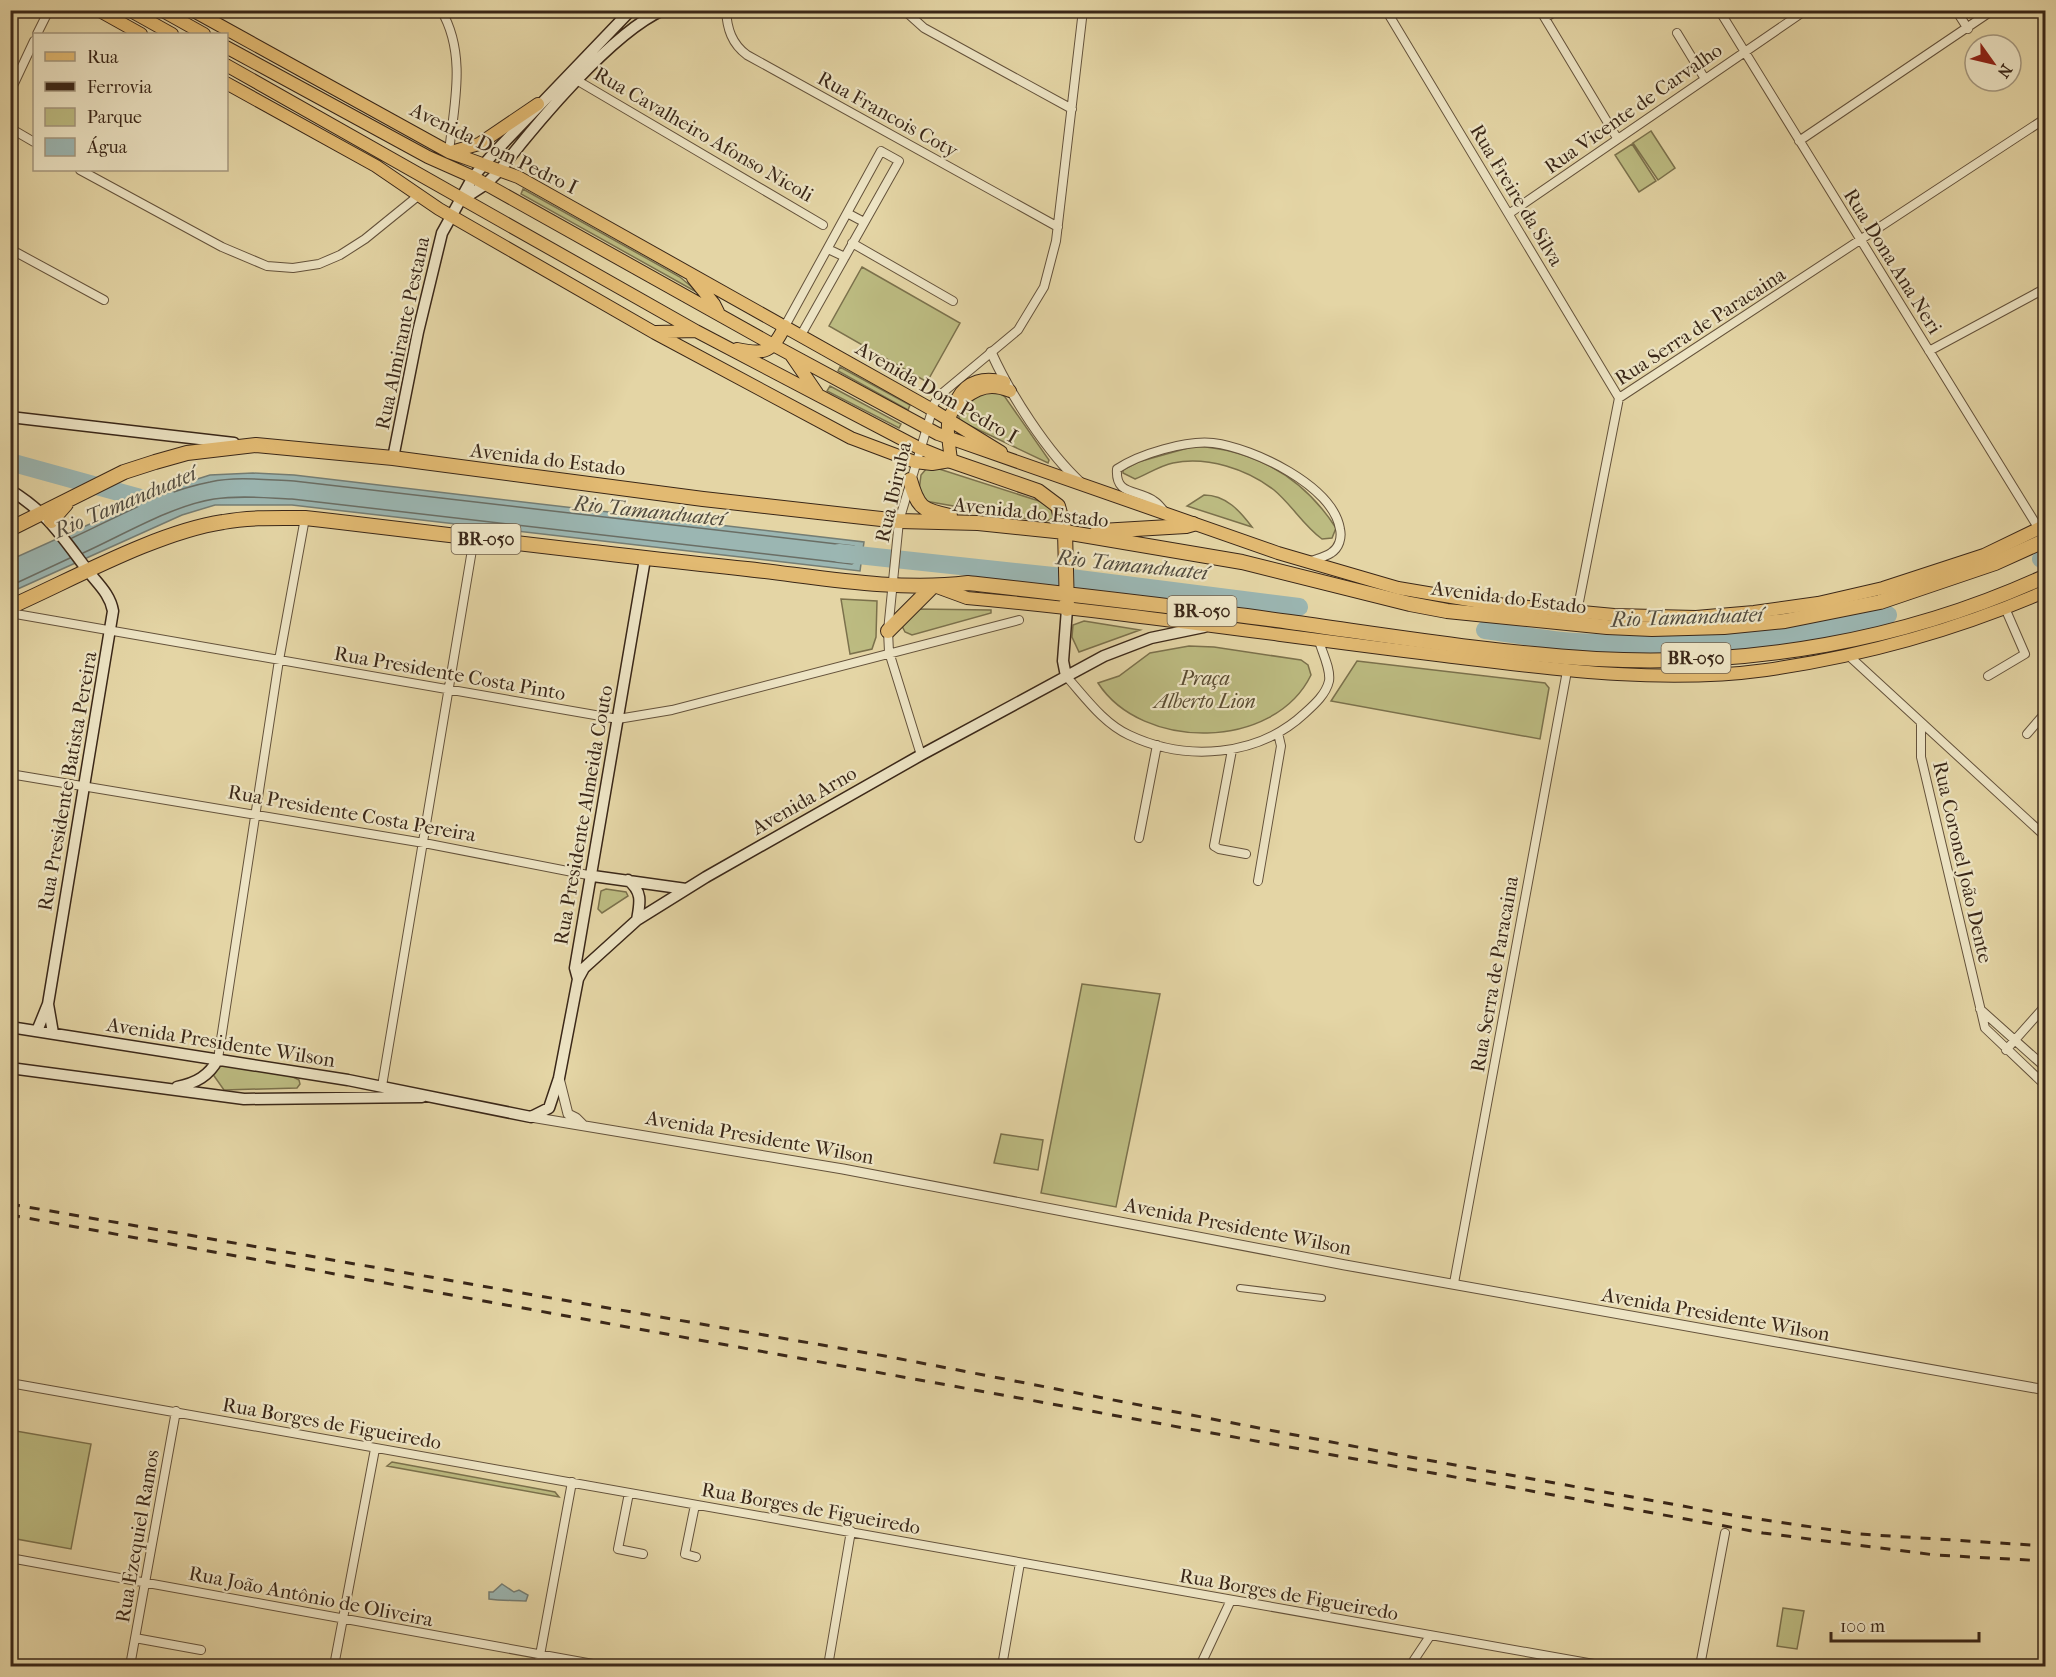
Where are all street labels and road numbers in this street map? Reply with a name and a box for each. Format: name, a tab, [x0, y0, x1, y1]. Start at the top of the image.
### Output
street label: Rua Vicente de Carvalho	[1540, 38, 1726, 178]
street label: Rua Cavalheiro Afonso Nicoli	[590, 62, 818, 207]
street label: Rua Francois Coty	[814, 66, 963, 163]
street label: Avenida Dom Pedro I	[406, 98, 581, 199]
street label: Rua Freire da Silva	[1465, 120, 1568, 271]
street label: Rua Dona Ana Neri	[1839, 184, 1947, 338]
street label: Rua Almirante Pestana	[371, 234, 434, 432]
street label: Rua Serra de Paracaina	[1611, 262, 1790, 390]
street label: Avenida Dom Pedro I	[851, 336, 1022, 448]
street label: Avenida do Estado	[468, 438, 627, 480]
street label: Rua Ibiruba	[871, 439, 916, 545]
street label: Avenida do Estado	[951, 493, 1110, 532]
road number: BR-050	[452, 524, 520, 554]
street label: Avenida do Estado	[1429, 576, 1588, 618]
road number: BR-050	[1168, 596, 1236, 626]
street label: Rua Presidente Costa Pinto	[332, 642, 567, 705]
road number: BR-050	[1662, 643, 1730, 673]
street label: Rua Presidente Batista Pereira	[33, 649, 102, 913]
street label: Rua Presidente Almeida Couto	[549, 683, 618, 947]
street label: Rua Coronel João Dente	[1928, 759, 1997, 965]
street label: Avenida Arno	[747, 761, 861, 840]
street label: Rua Presidente Costa Pereira	[226, 780, 478, 847]
street label: Rua Serra de Paracaina	[1466, 874, 1523, 1074]
street label: Avenida Presidente Wilson	[104, 1013, 337, 1072]
street label: Avenida Presidente Wilson	[643, 1106, 876, 1169]
street label: Avenida Presidente Wilson	[1121, 1193, 1354, 1260]
street label: Avenida Presidente Wilson	[1599, 1283, 1832, 1346]
street label: Rua Borges de Figueiredo	[221, 1393, 443, 1454]
street label: Rua Ezequiel Ramos	[111, 1448, 164, 1624]
street label: Rua Borges de Figueiredo	[700, 1478, 922, 1539]
street label: Rua João Antônio de Oliveira	[187, 1561, 436, 1632]
street label: Rua Borges de Figueiredo	[1178, 1564, 1400, 1625]

